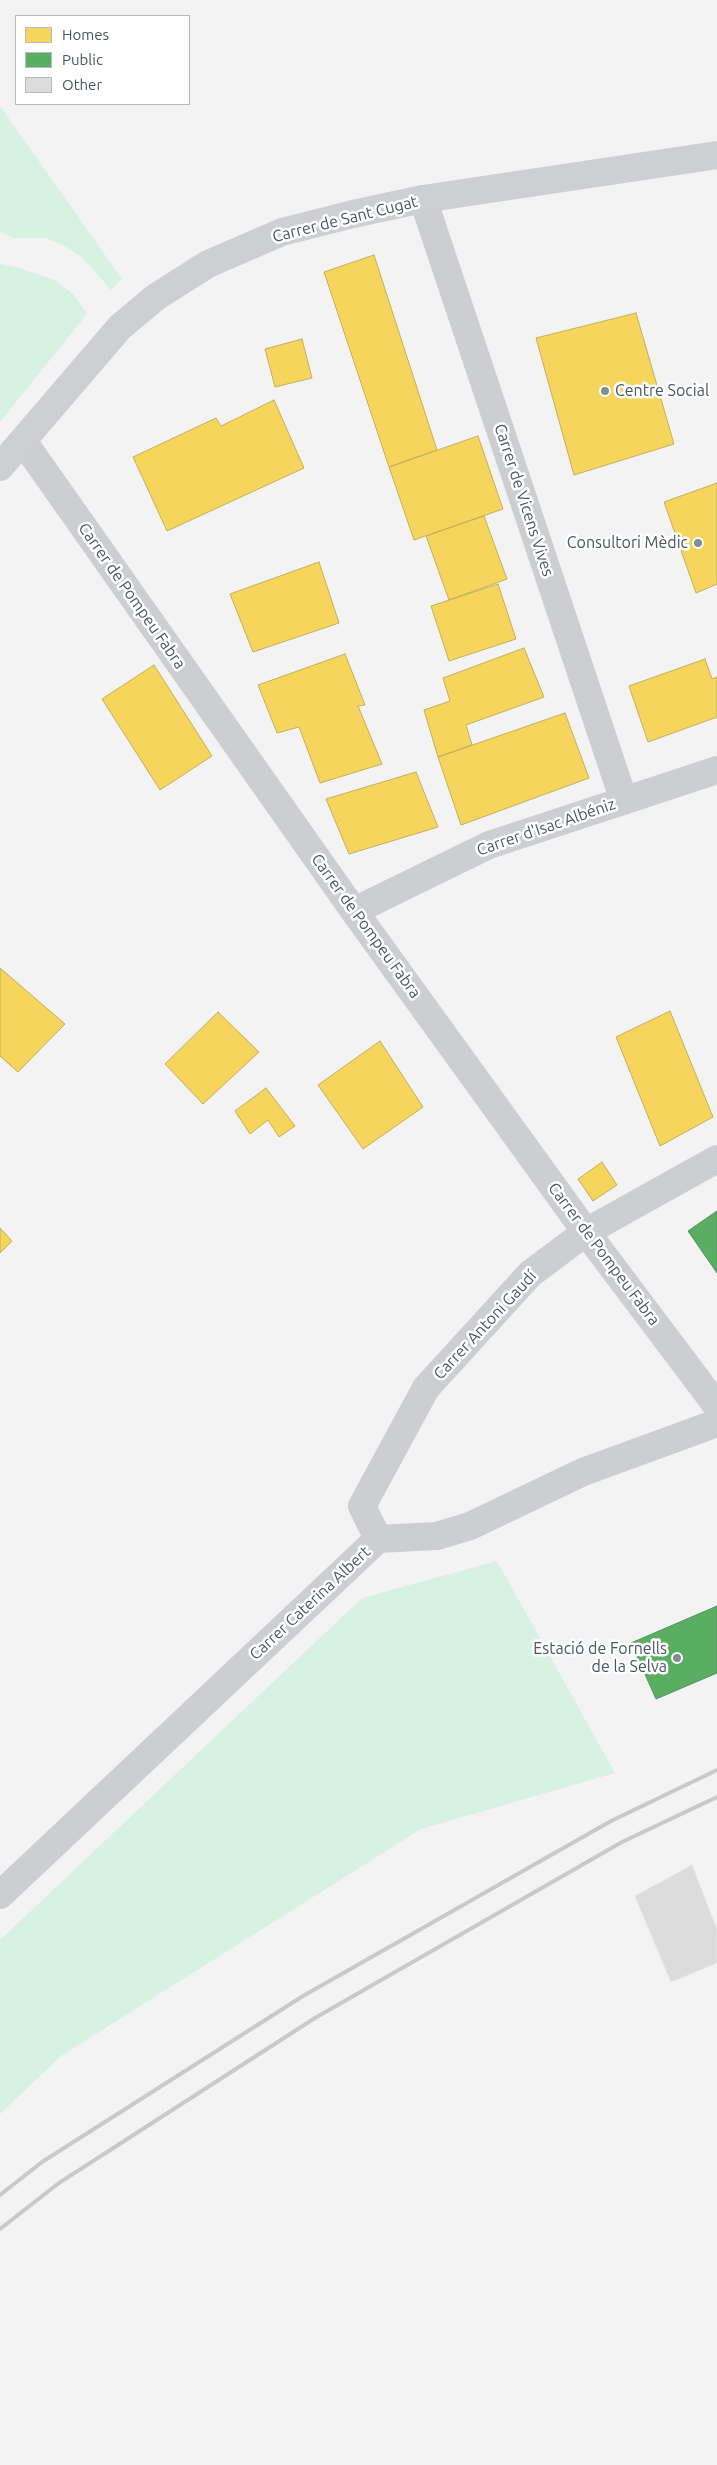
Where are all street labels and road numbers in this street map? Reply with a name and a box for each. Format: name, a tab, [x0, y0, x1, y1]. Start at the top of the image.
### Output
street label: Carrer de Sant Cugat	[270, 192, 420, 246]
street label: Carrer de Vicens Vives	[490, 421, 558, 579]
street label: Carrer de Pompeu Fabra	[74, 519, 190, 673]
street label: Carrer d'Isac Albéniz	[474, 794, 618, 860]
street label: Carrer de Pompeu Fabra	[307, 850, 425, 1002]
street label: Carrer de Pompeu Fabra	[544, 1179, 664, 1329]
street label: Carrer Antoni Gaudí	[430, 1267, 540, 1383]
street label: Carrer Caterina Albert	[246, 1542, 374, 1664]

